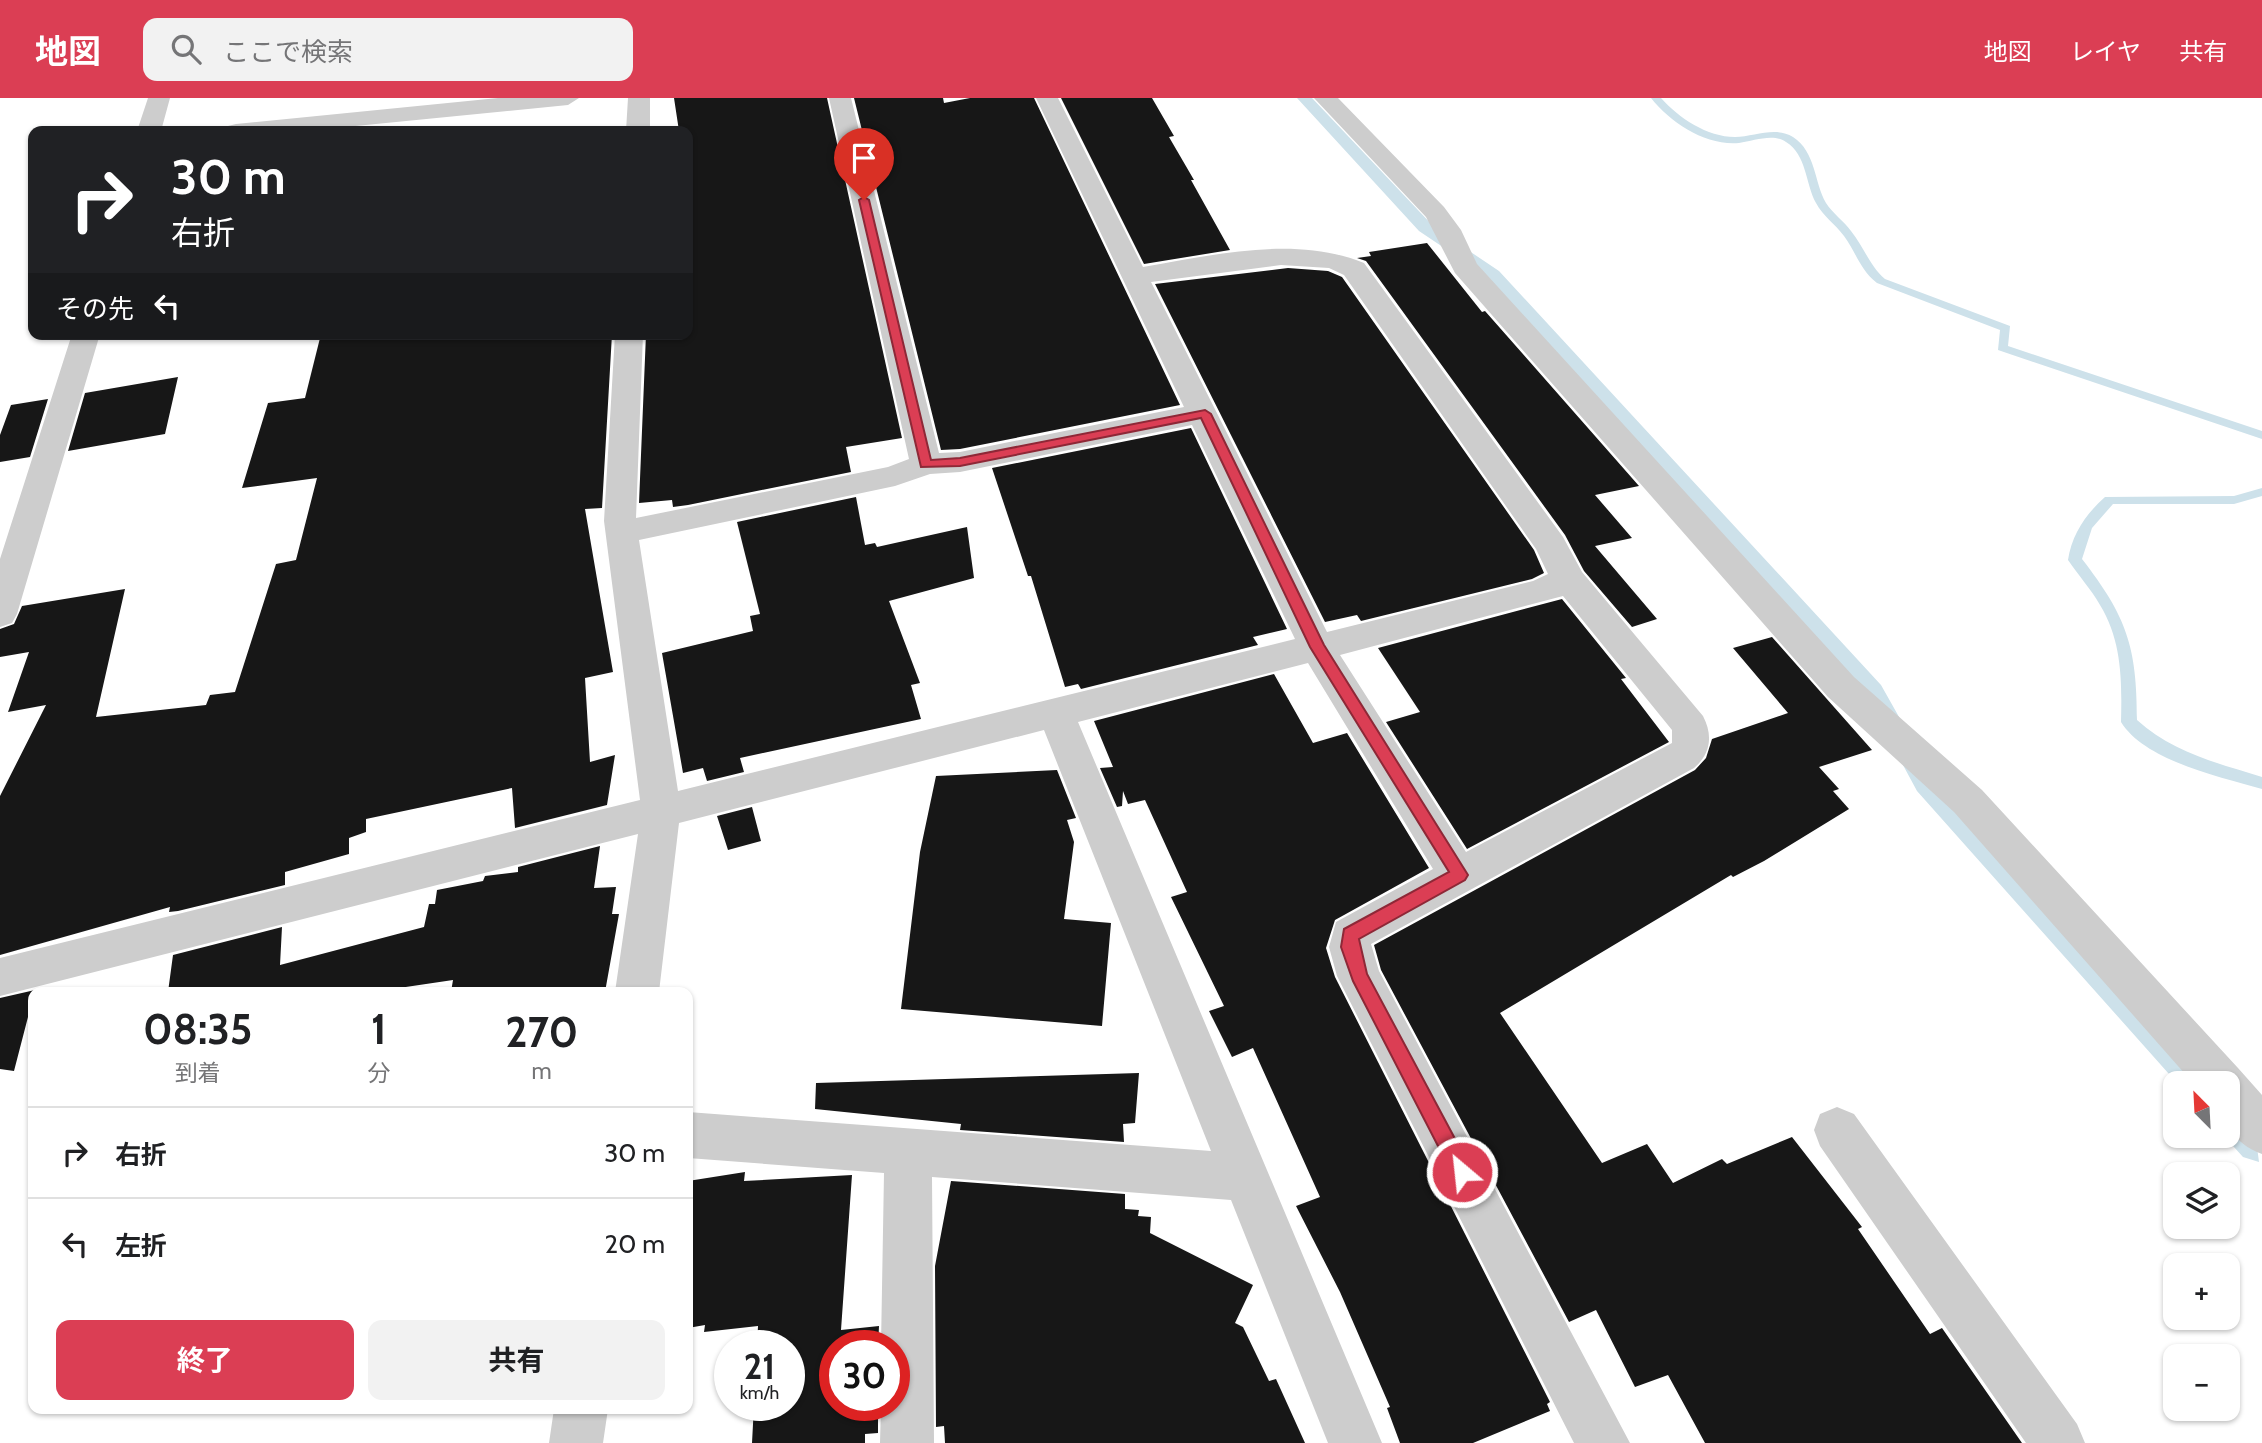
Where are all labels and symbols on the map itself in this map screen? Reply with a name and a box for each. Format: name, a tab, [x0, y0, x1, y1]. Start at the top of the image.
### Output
pin	[834, 128, 894, 200]
north arrow	[2163, 1071, 2240, 1148]
position arrow	[1425, 1135, 1499, 1209]
speed limit sign: 30	[819, 1330, 910, 1421]

